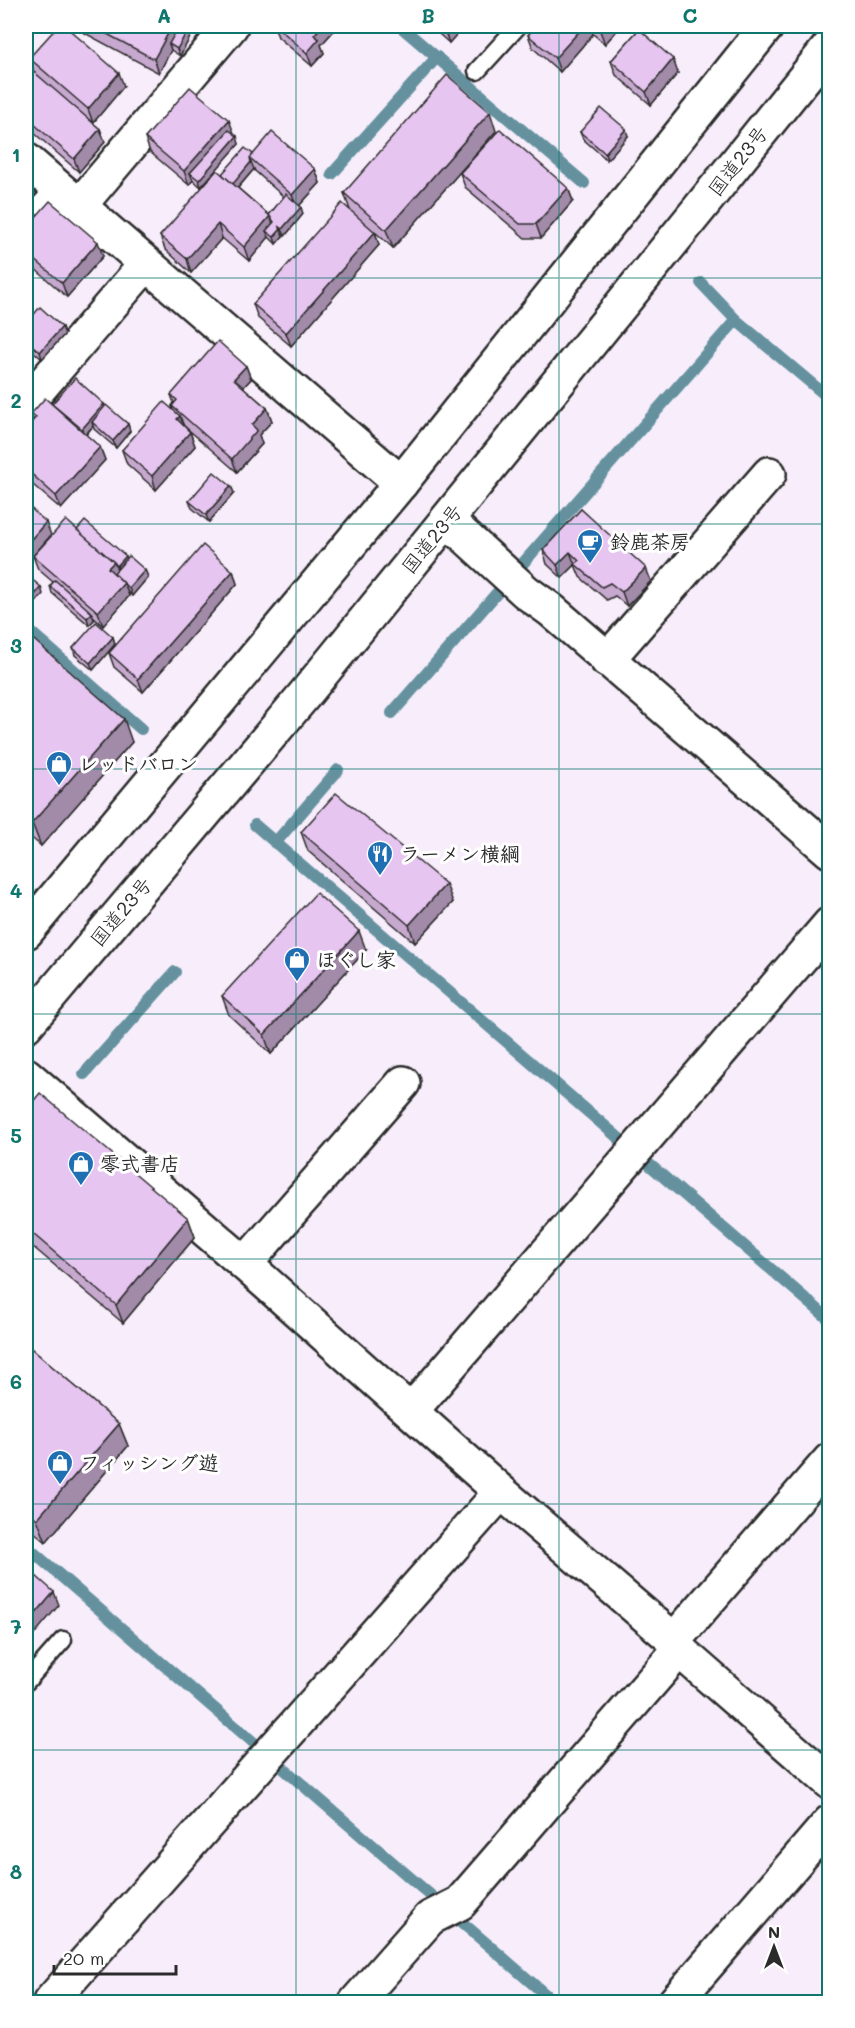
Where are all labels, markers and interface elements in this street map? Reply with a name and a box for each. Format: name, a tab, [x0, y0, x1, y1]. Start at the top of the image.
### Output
text: A	[157, 2, 171, 28]
text: B	[421, 2, 435, 28]
text: C	[683, 2, 698, 28]
street label: 国道23号	[701, 120, 773, 201]
text: 1	[12, 141, 20, 167]
text: 2	[10, 387, 22, 413]
street label: 国道23号	[395, 498, 467, 579]
cafe icon: 鈴鹿茶房	[575, 527, 605, 565]
place label: 鈴鹿茶房	[610, 528, 690, 554]
text: 3	[10, 632, 22, 658]
shop icon: レッドバロン	[44, 749, 74, 787]
place label: レッドバロン	[78, 750, 198, 776]
restaurant icon: ラーメン横綱	[365, 839, 395, 877]
place label: ラーメン横綱	[400, 840, 520, 866]
street label: 国道23号	[84, 871, 157, 951]
text: 4	[10, 877, 23, 903]
shop icon: ほぐし家	[282, 945, 312, 983]
place label: ほぐし家	[316, 946, 396, 972]
text: 5	[10, 1122, 22, 1148]
shop icon: 零式書店	[66, 1149, 96, 1187]
place label: 零式書店	[100, 1150, 180, 1176]
text: 6	[10, 1368, 22, 1394]
shop icon: フィッシング遊	[45, 1448, 75, 1486]
place label: フィッシング遊	[80, 1449, 218, 1475]
text: 7	[10, 1613, 22, 1639]
text: 8	[10, 1858, 22, 1884]
north arrow	[744, 1917, 804, 1977]
text: N	[768, 1921, 780, 1942]
scale bar	[54, 1938, 176, 1976]
text: 20 m	[63, 1946, 104, 1970]

